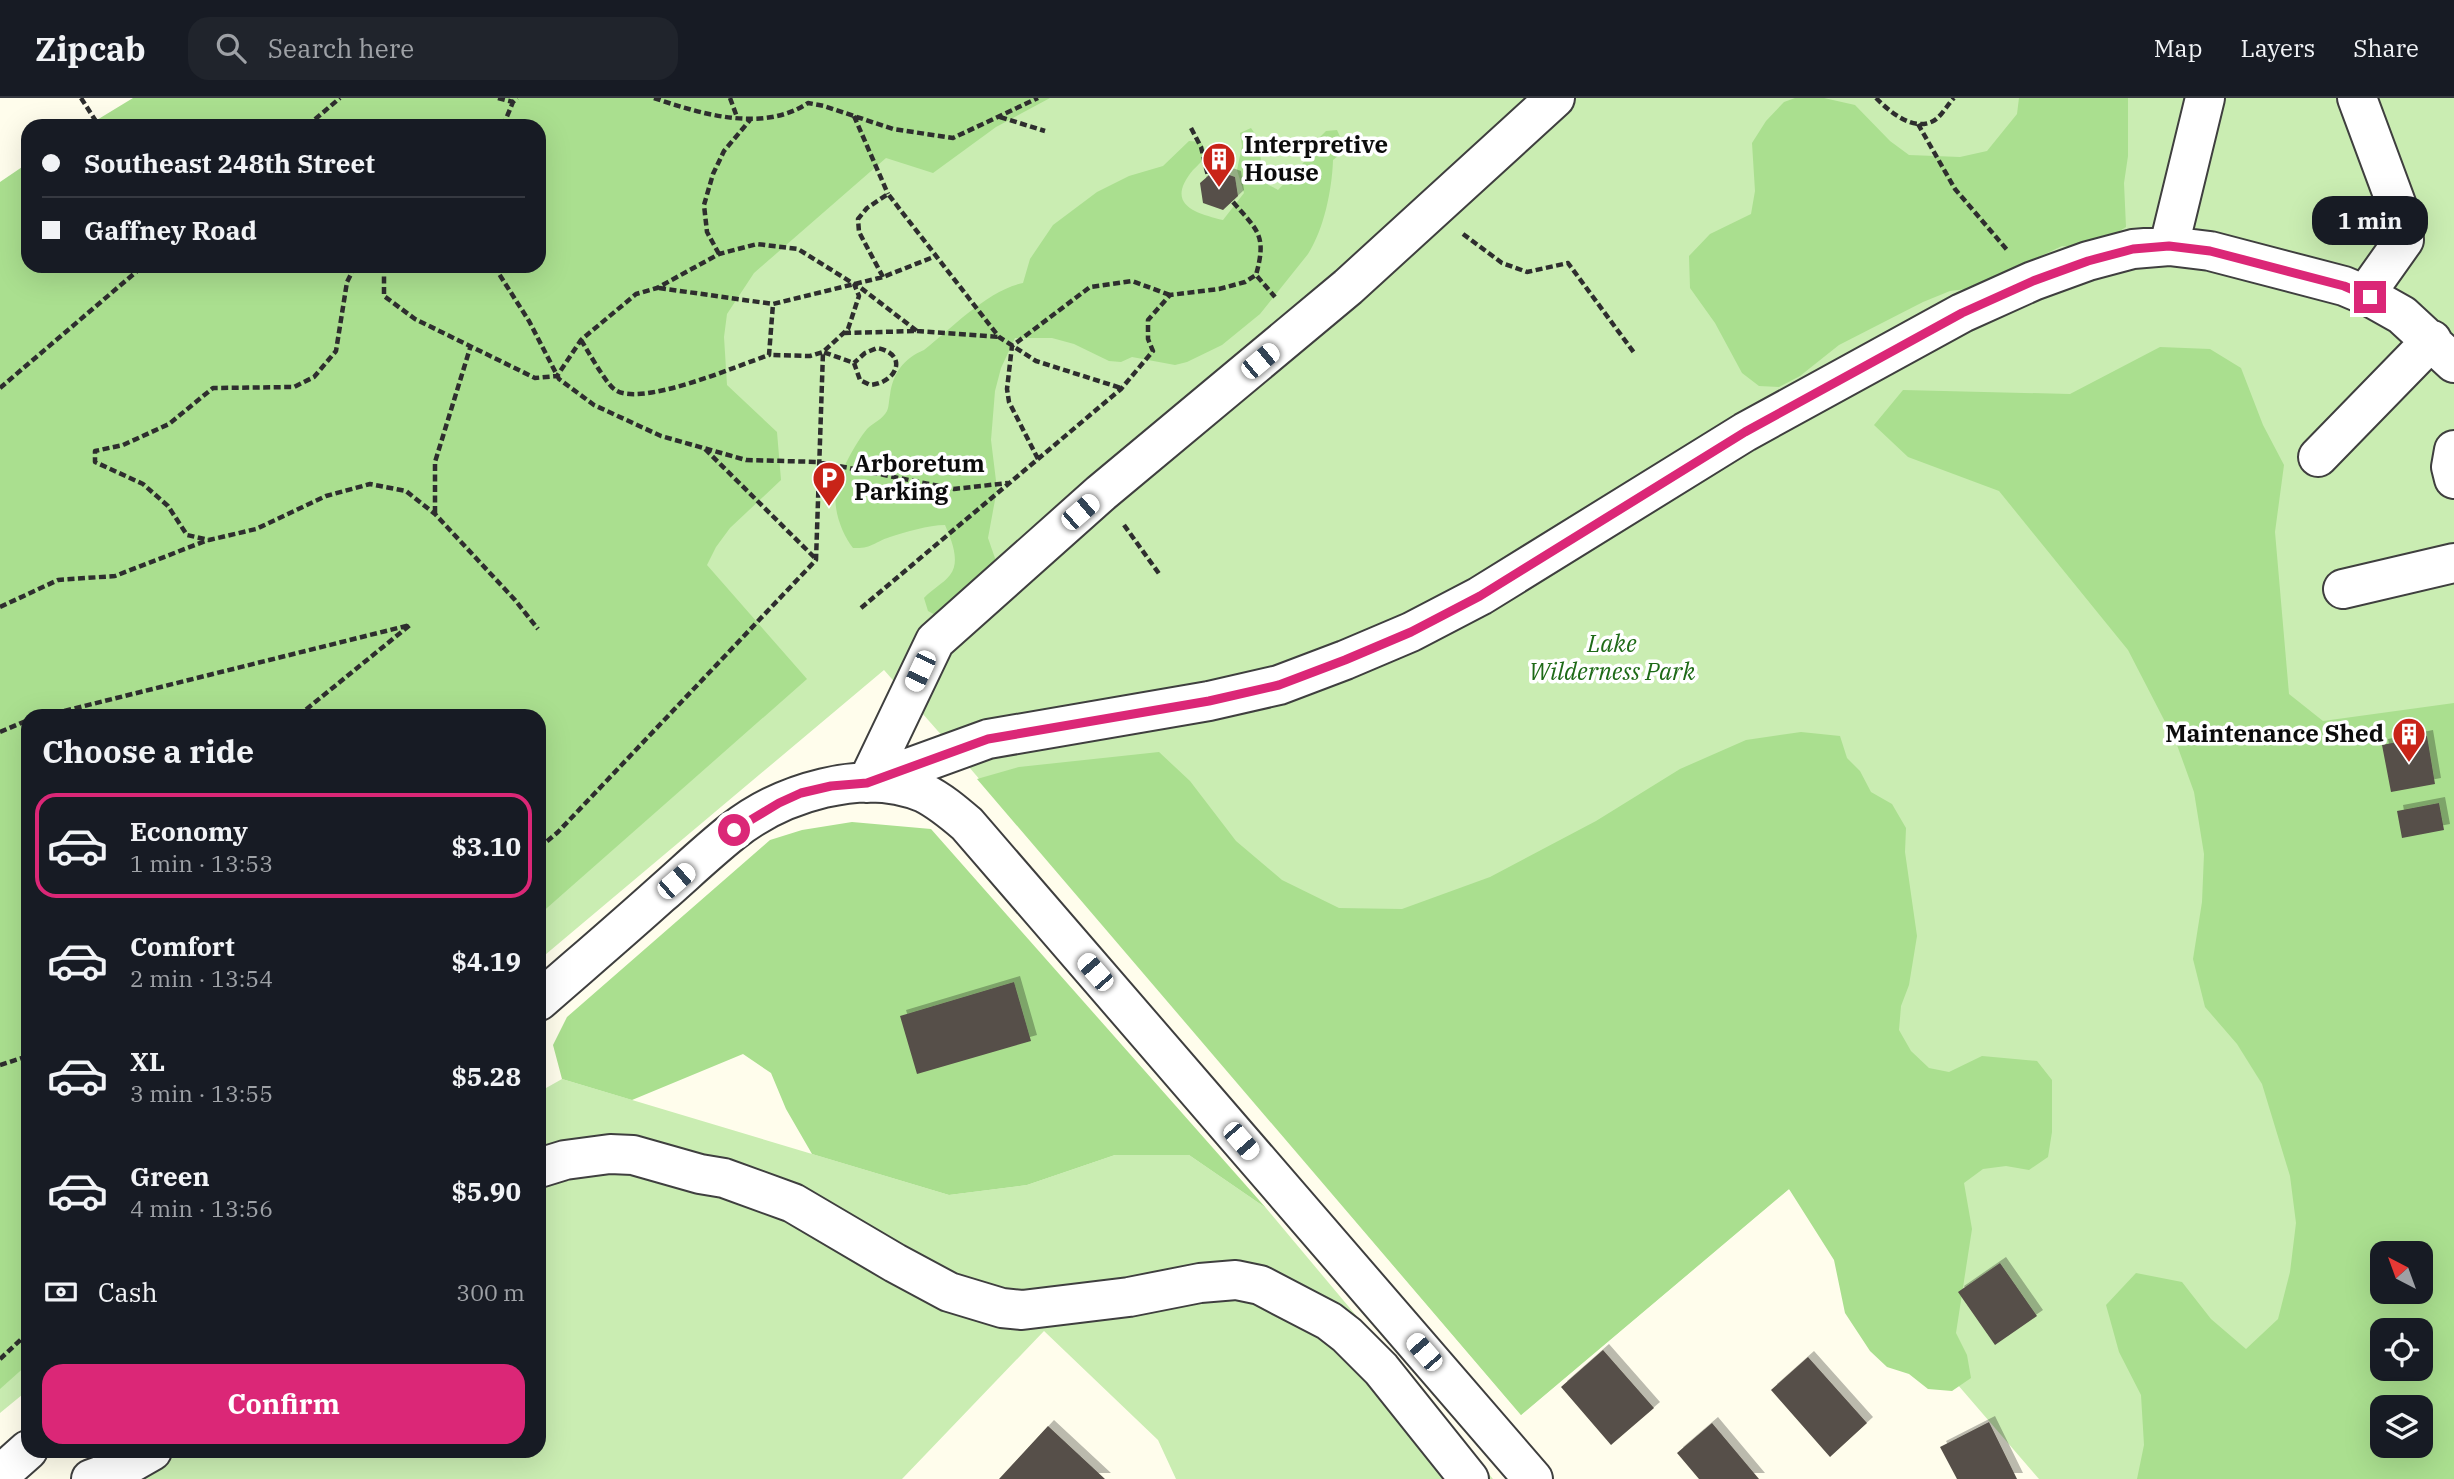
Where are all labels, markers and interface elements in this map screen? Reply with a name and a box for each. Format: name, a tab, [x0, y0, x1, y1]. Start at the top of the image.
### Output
search box	[188, 17, 678, 80]
text: Zipcab	[35, 27, 146, 70]
icon: search	[212, 29, 250, 67]
text: Search here	[268, 31, 414, 65]
text: Map	[2154, 32, 2202, 64]
text: Layers	[2240, 32, 2315, 64]
text: Share	[2353, 32, 2419, 64]
place label: Interpretive House	[1244, 128, 1388, 188]
building icon: Interpretive House	[1200, 140, 1238, 189]
text: Southeast 248th Street	[84, 146, 375, 180]
callout: 1 min	[2312, 195, 2428, 244]
text: 1 min	[2338, 205, 2402, 235]
text: Gaffney Road	[84, 213, 257, 247]
route end	[2354, 281, 2386, 313]
car	[1238, 339, 1283, 383]
place label: Arboretum Parking	[854, 447, 985, 507]
parking icon: Arboretum Parking	[810, 459, 848, 508]
car	[1058, 490, 1103, 534]
park label: Lake Wilderness Park	[1529, 627, 1696, 687]
car	[902, 648, 939, 694]
building icon: Maintenance Shed	[2390, 715, 2428, 764]
place label: Maintenance Shed	[2165, 717, 2384, 749]
text: Choose a ride	[42, 730, 254, 772]
icon: car	[46, 814, 109, 877]
text: Economy	[130, 814, 248, 848]
route start	[718, 814, 750, 846]
text: $3.10	[451, 829, 521, 863]
text: 1 min · 13:53	[130, 848, 273, 878]
car	[654, 859, 699, 903]
icon: car	[46, 929, 109, 992]
text: Comfort	[130, 929, 235, 963]
text: $4.19	[451, 944, 521, 978]
car	[1074, 949, 1117, 995]
text: 2 min · 13:54	[130, 963, 273, 993]
icon: car	[46, 1044, 109, 1107]
text: XL	[130, 1044, 165, 1078]
text: $5.28	[451, 1059, 521, 1093]
text: 3 min · 13:55	[130, 1078, 273, 1108]
car	[1220, 1118, 1263, 1164]
icon: car	[46, 1159, 109, 1222]
text: Green	[130, 1159, 210, 1193]
text: $5.90	[451, 1174, 521, 1208]
text: 4 min · 13:56	[130, 1193, 273, 1223]
north arrow	[2370, 1241, 2432, 1304]
map controls	[2370, 1241, 2433, 1458]
icon: cash	[42, 1273, 80, 1311]
text: Cash	[98, 1275, 158, 1309]
text: 300 m	[456, 1277, 525, 1307]
button: locate	[2370, 1318, 2433, 1381]
car	[1403, 1329, 1446, 1375]
button: Confirm	[42, 1364, 525, 1444]
button: layers	[2370, 1395, 2433, 1458]

